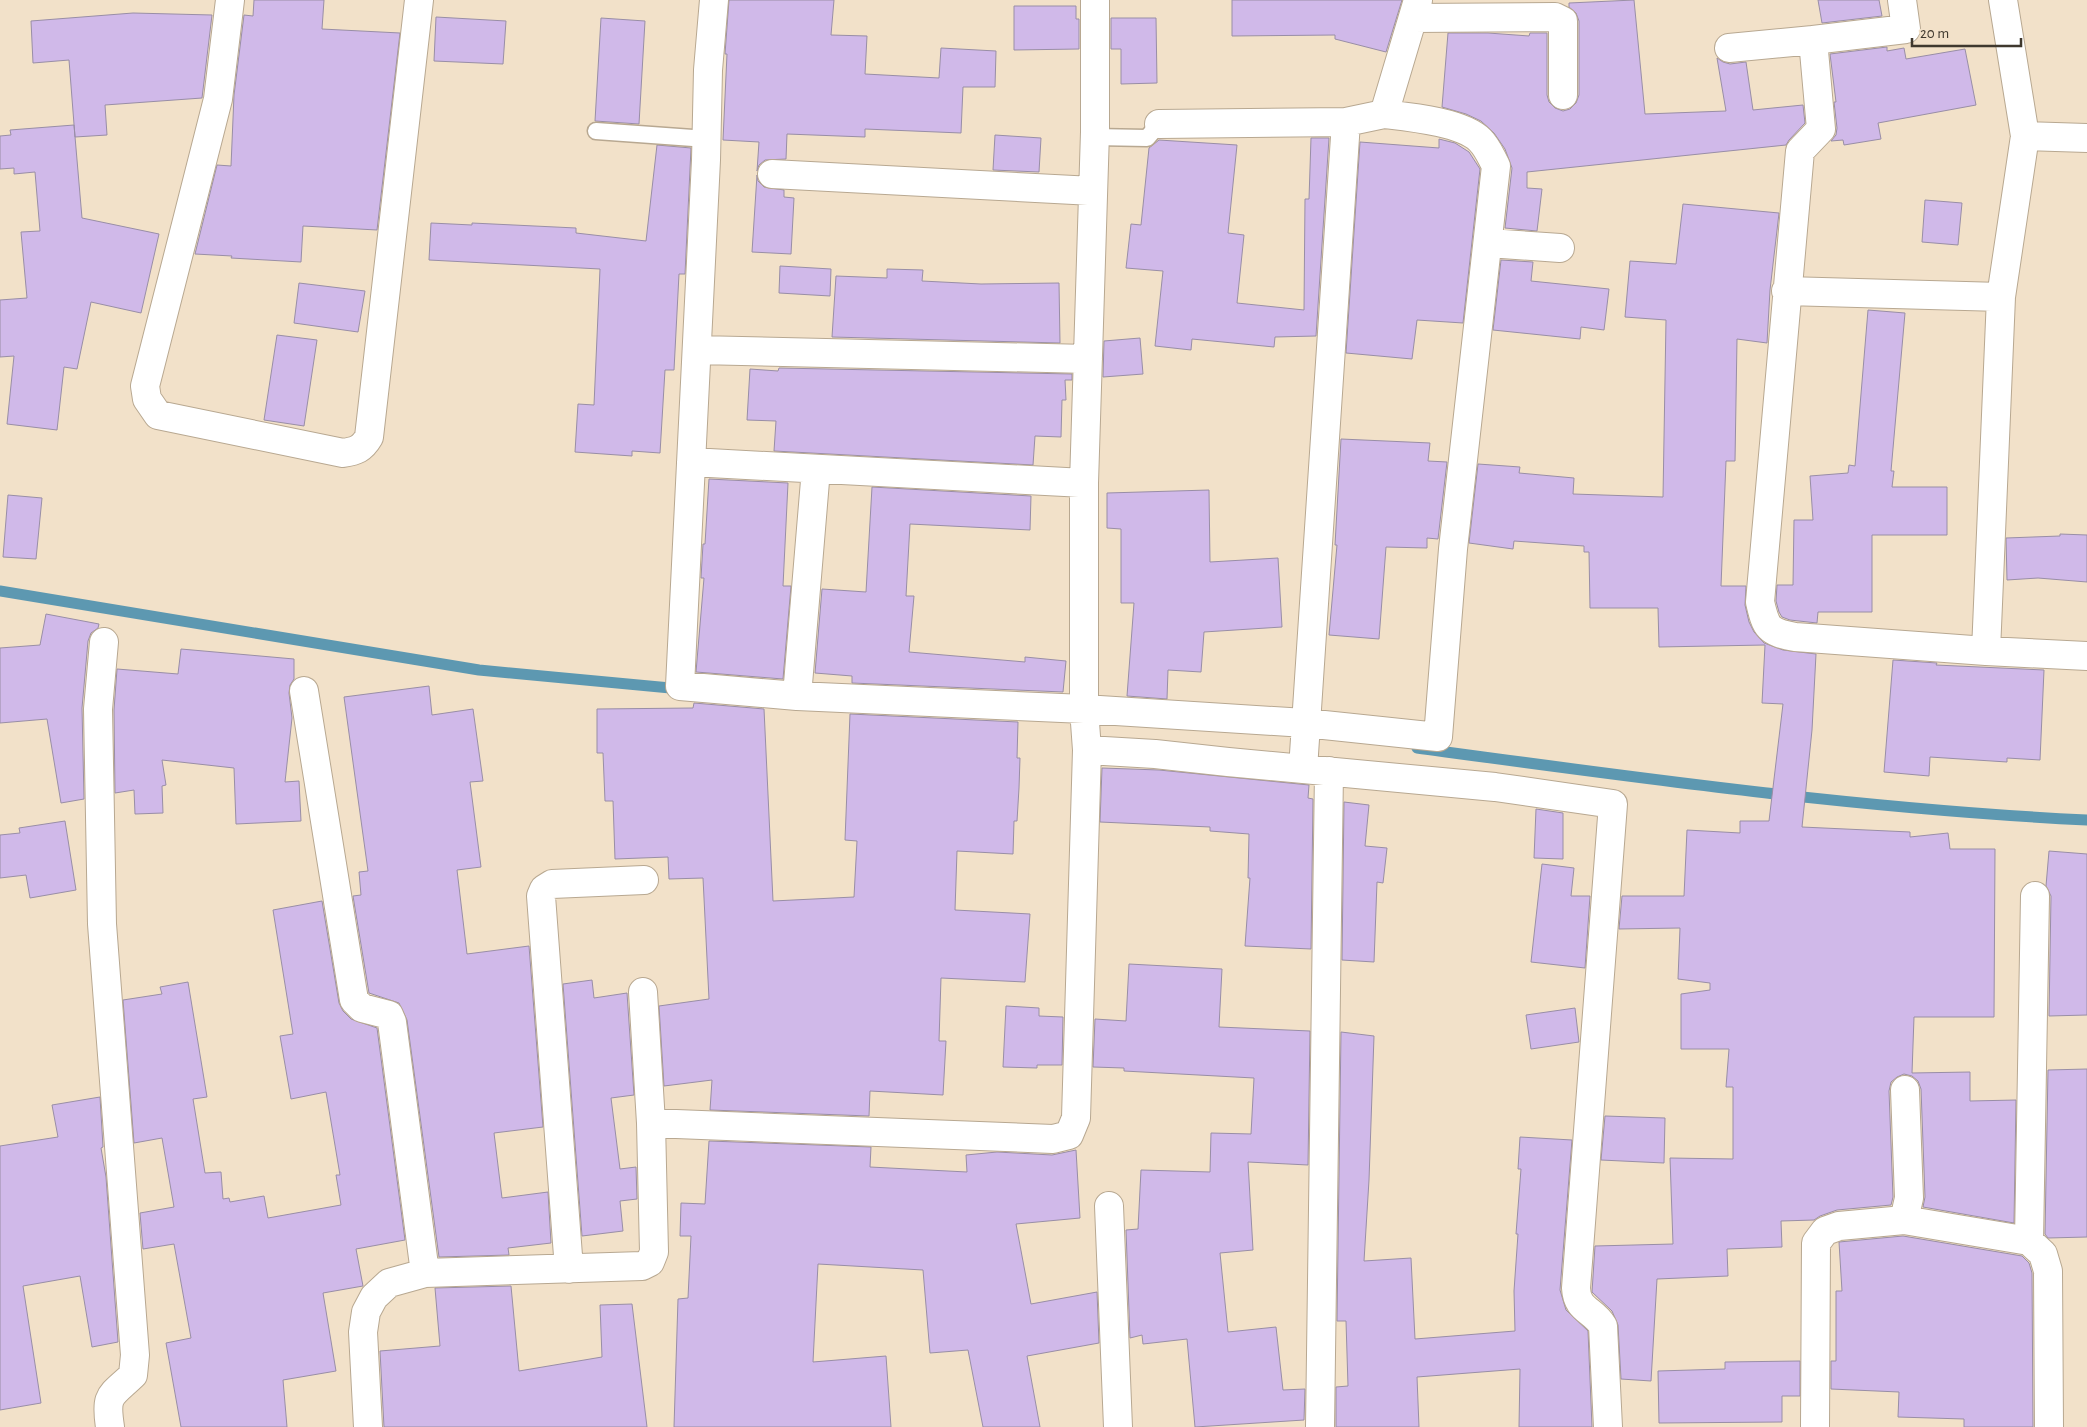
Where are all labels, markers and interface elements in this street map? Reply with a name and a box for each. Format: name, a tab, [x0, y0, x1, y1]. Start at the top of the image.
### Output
scale bar	[1912, 15, 2021, 47]
text: 20 m	[1920, 26, 1949, 41]

